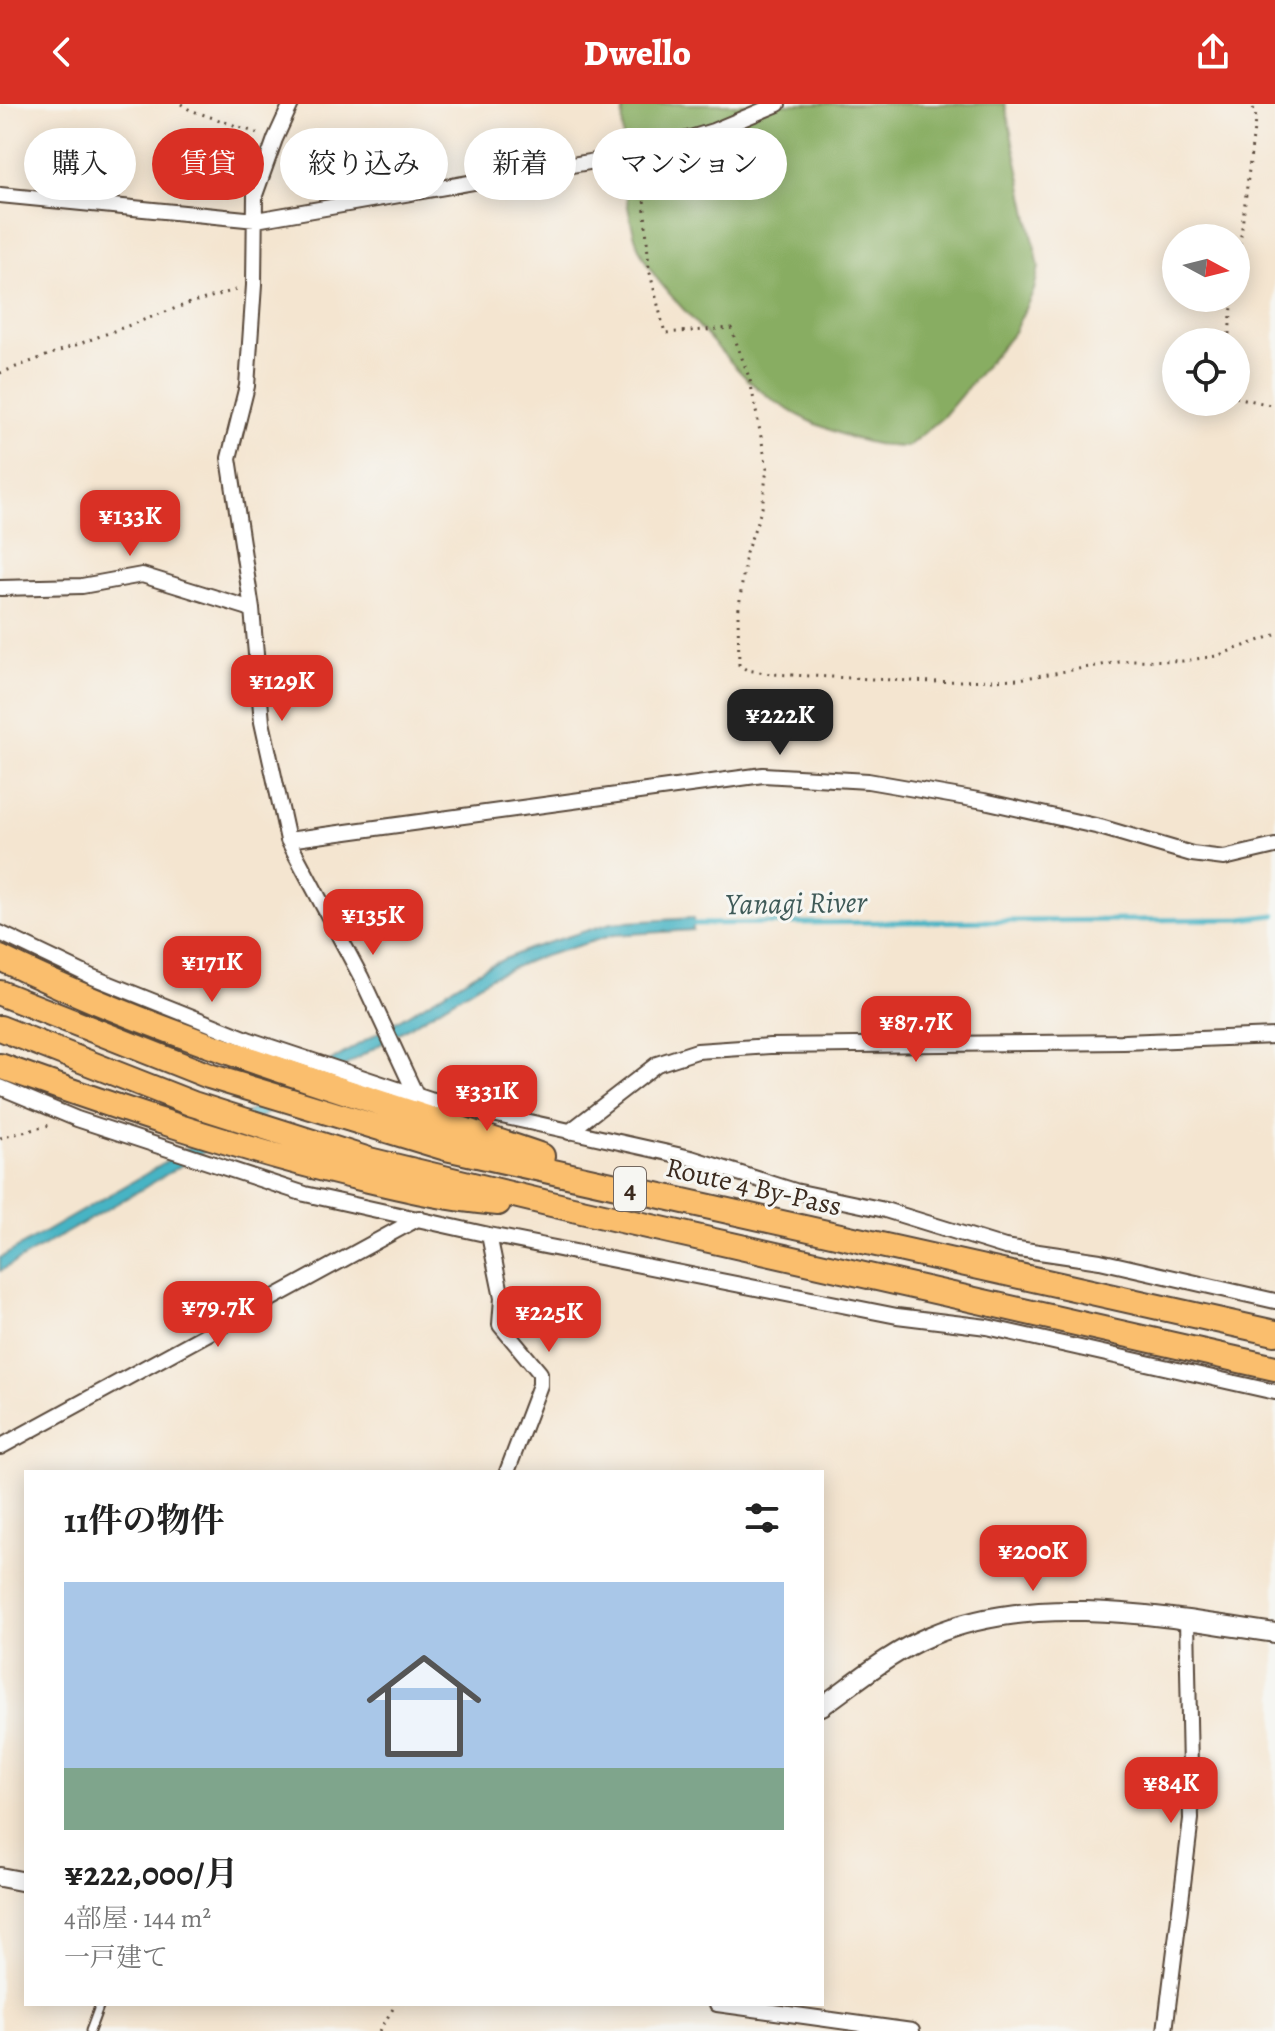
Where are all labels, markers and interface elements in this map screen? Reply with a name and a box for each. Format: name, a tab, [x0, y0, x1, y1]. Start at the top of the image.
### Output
text: Dwello	[584, 28, 691, 77]
icon: back	[40, 30, 84, 74]
icon: share	[1191, 30, 1235, 74]
chip: 購入	[24, 128, 136, 200]
chip: 賃貸	[152, 128, 264, 200]
chip: 絞り込み	[280, 128, 448, 200]
chip: 新着	[464, 128, 576, 200]
chip: マンション	[592, 128, 787, 200]
north arrow	[1162, 224, 1250, 312]
map controls	[1162, 224, 1250, 416]
button: locate	[1162, 328, 1250, 416]
pin: ¥133K	[74, 490, 186, 558]
text: ¥133K	[98, 498, 162, 533]
pin: ¥129K	[226, 655, 338, 723]
text: ¥129K	[249, 663, 315, 698]
pin: ¥222K	[724, 689, 836, 757]
text: ¥222K	[745, 697, 815, 732]
water label: Yanagi River	[725, 882, 869, 924]
pin: ¥135K	[317, 889, 429, 957]
text: ¥135K	[341, 897, 405, 932]
pin: ¥171K	[156, 936, 268, 1004]
text: ¥171K	[181, 944, 243, 979]
pin: ¥87.7K	[851, 996, 981, 1064]
text: ¥87.7K	[879, 1004, 953, 1039]
pin: ¥331K	[431, 1065, 543, 1133]
text: ¥331K	[455, 1073, 519, 1108]
street label: Route 4 By-Pass	[662, 1148, 845, 1226]
road number: 4	[614, 1167, 646, 1211]
pin: ¥79.7K	[153, 1281, 283, 1349]
pin: ¥225K	[493, 1286, 605, 1354]
text: ¥79.7K	[181, 1289, 255, 1324]
text: ¥225K	[515, 1294, 583, 1329]
icon: filters	[740, 1496, 784, 1540]
text: 11件の物件	[64, 1497, 224, 1544]
pin: ¥200K	[977, 1525, 1089, 1593]
text: ¥200K	[998, 1533, 1068, 1568]
icon: home	[352, 1634, 496, 1778]
pin: ¥84K	[1124, 1757, 1218, 1825]
text: ¥84K	[1143, 1765, 1199, 1800]
text: ¥222,000/月	[64, 1850, 238, 1897]
text: 4部屋 · 144 m²	[64, 1901, 211, 1936]
text: 一戸建て	[64, 1940, 168, 1975]

